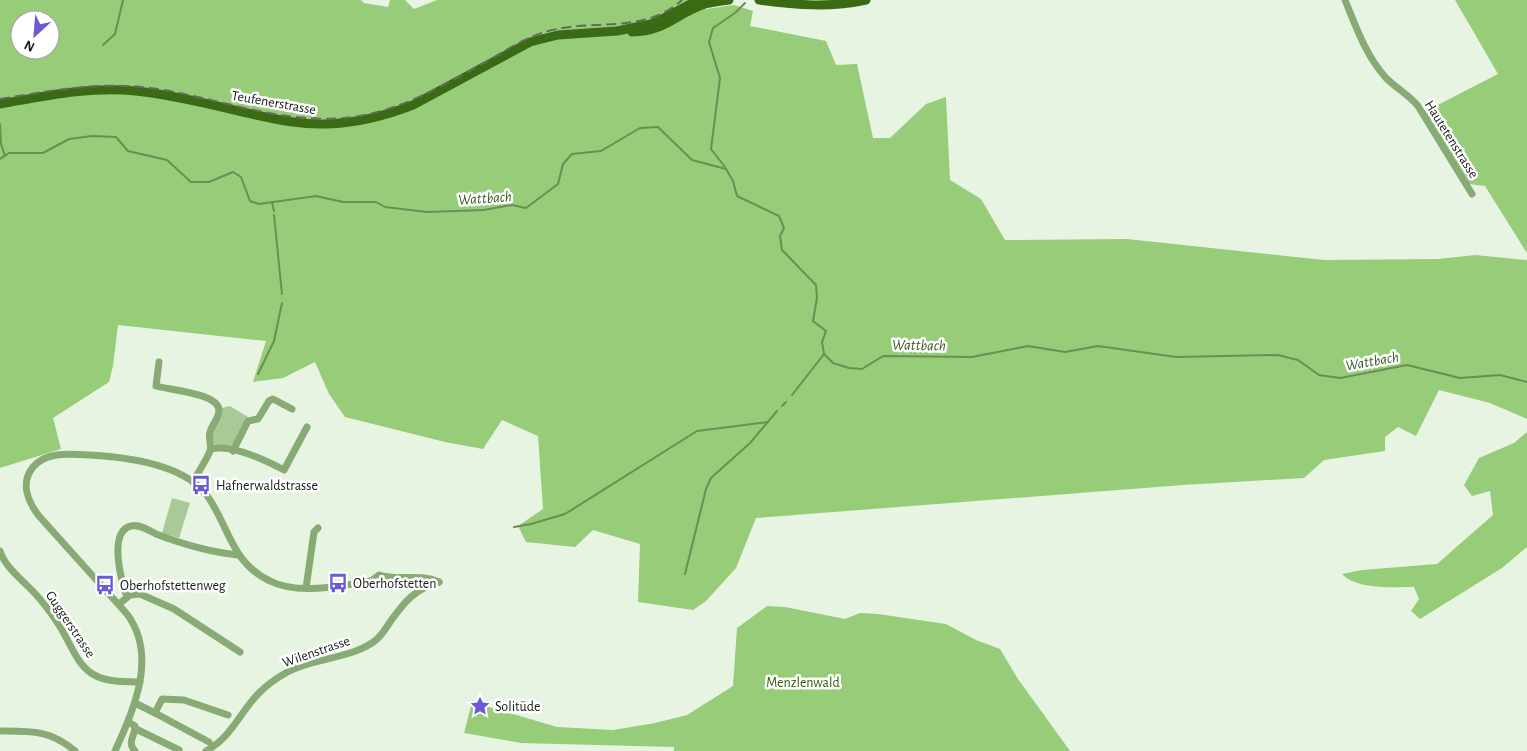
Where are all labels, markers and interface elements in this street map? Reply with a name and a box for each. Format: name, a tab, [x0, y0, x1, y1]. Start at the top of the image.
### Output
north arrow	[10, 10, 60, 60]
text: N	[22, 37, 37, 54]
street label: Teufenerstrasse	[231, 89, 317, 117]
street label: Hautetenstrasse	[1422, 98, 1481, 181]
water label: Wattbach	[458, 189, 512, 208]
water label: Wattbach	[892, 338, 946, 353]
water label: Wattbach	[1344, 349, 1400, 374]
bus stop icon: Hafnerwaldstrasse	[190, 474, 212, 496]
place label: Hafnerwaldstrasse	[216, 479, 318, 493]
bus stop icon: Oberhofstetten	[327, 572, 349, 594]
bus stop icon: Oberhofstettenweg	[94, 574, 116, 596]
place label: Oberhofstetten	[353, 577, 437, 591]
place label: Oberhofstettenweg	[120, 579, 226, 593]
street label: Guggerstrasse	[43, 589, 98, 660]
street label: Wilenstrasse	[281, 634, 352, 670]
park label: Menzlenwald	[766, 676, 840, 690]
place icon: Solitüde	[469, 695, 491, 717]
place label: Solitüde	[495, 700, 540, 714]

